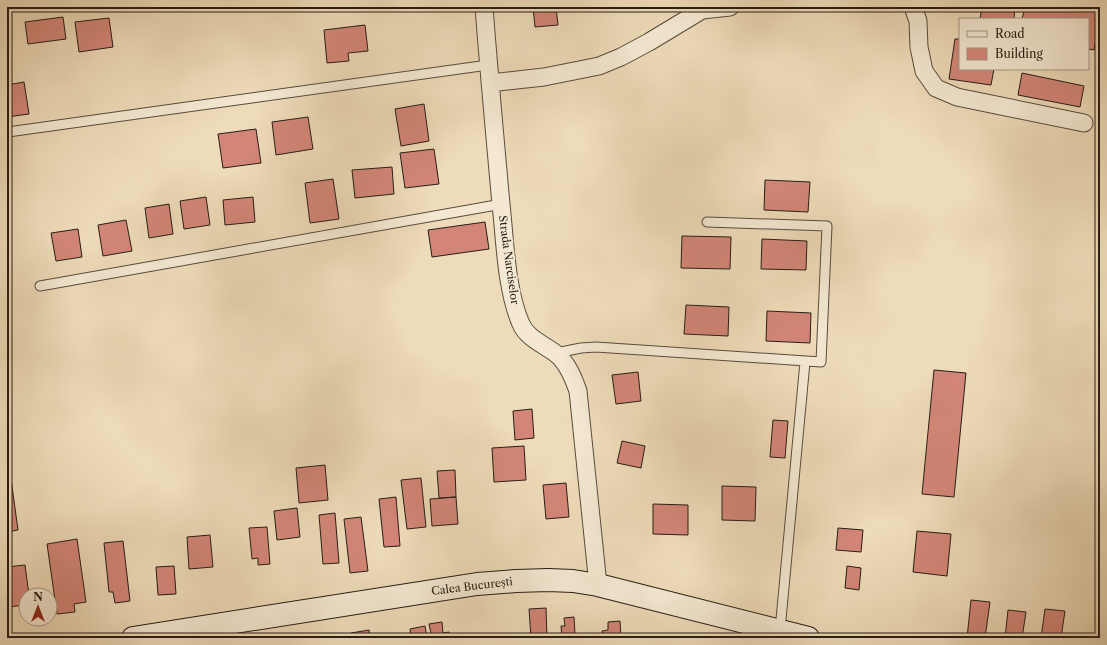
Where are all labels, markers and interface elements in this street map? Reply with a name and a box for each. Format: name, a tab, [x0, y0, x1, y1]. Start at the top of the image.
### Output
legend	[959, 18, 1089, 70]
text: Road	[995, 26, 1025, 41]
text: Building	[995, 46, 1043, 61]
street label: Strada Narciselor	[496, 214, 522, 306]
street label: Calea București	[430, 574, 514, 598]
north arrow	[18, 587, 58, 627]
text: N	[33, 590, 43, 604]

